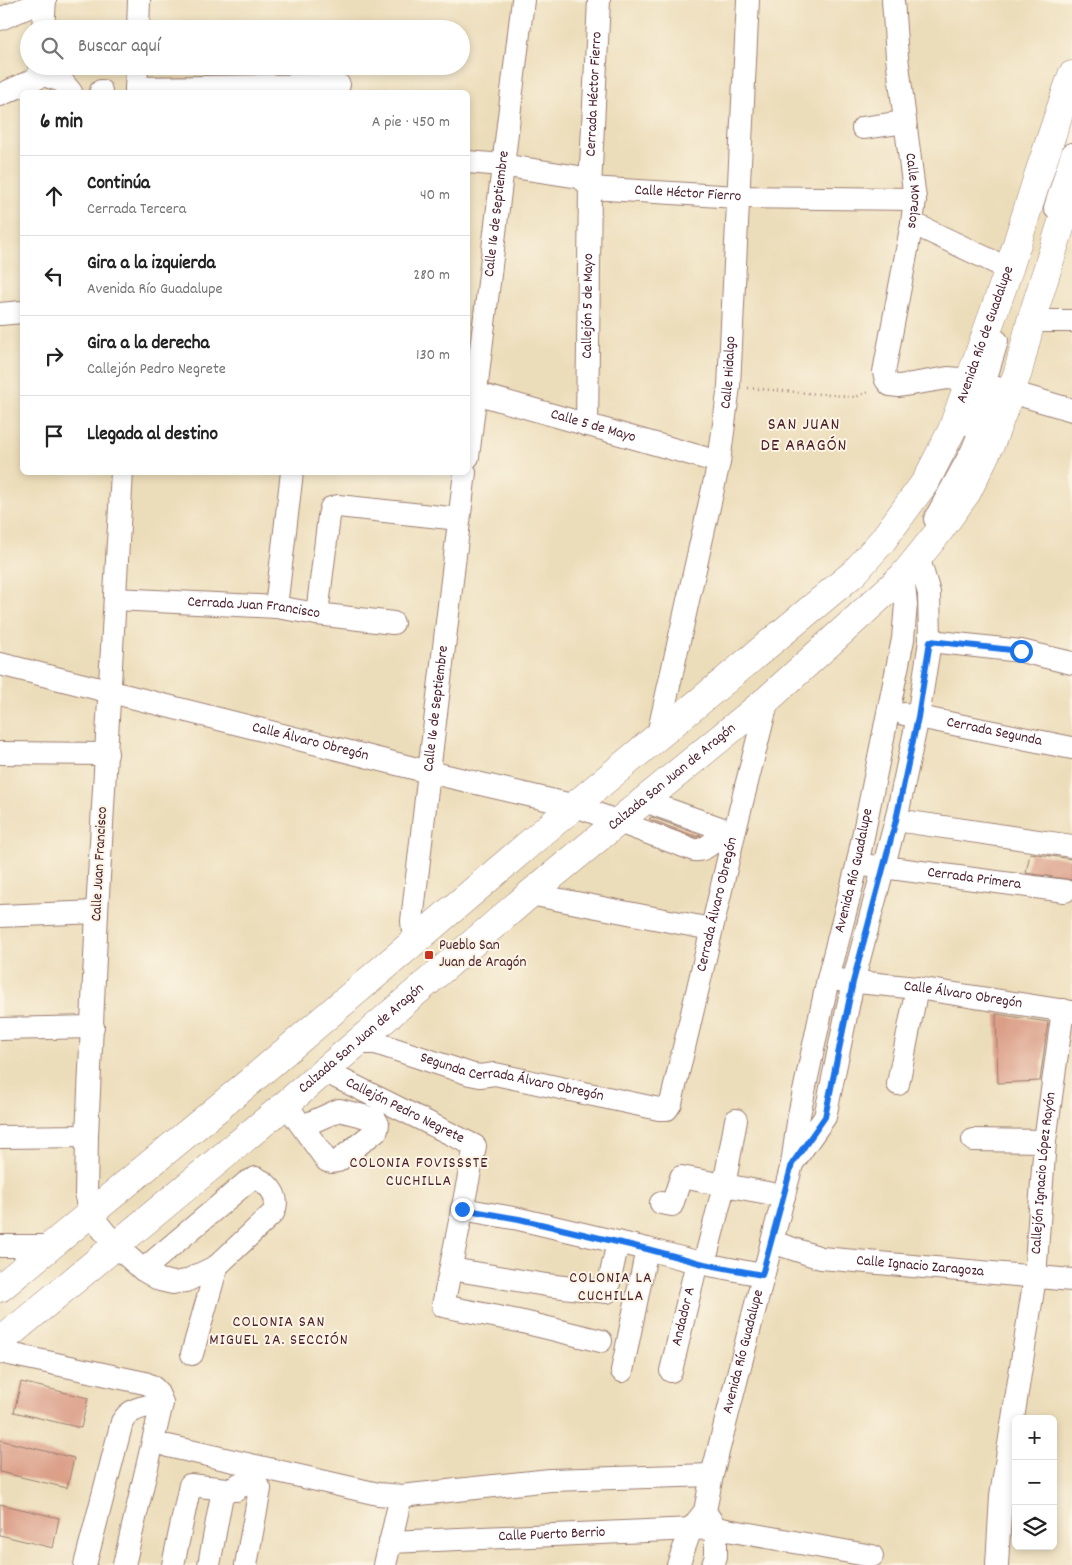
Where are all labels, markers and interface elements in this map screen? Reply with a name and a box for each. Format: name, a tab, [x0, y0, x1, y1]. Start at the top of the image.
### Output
search box	[20, 20, 470, 75]
street label: Cerrada Héctor Fierro	[581, 31, 608, 157]
icon: search	[38, 34, 66, 62]
text: Buscar aquí	[78, 34, 160, 61]
text: 6 min	[40, 108, 83, 138]
text: A pie · 450 m	[372, 111, 450, 134]
street label: Calle 16 de Septiembre	[479, 149, 516, 278]
street label: Calle Morelos	[898, 152, 926, 230]
text: Continúa	[87, 171, 150, 198]
street label: Calle Héctor Fierro	[634, 180, 742, 208]
icon: ahead	[40, 182, 68, 210]
text: 40 m	[420, 184, 450, 207]
text: Cerrada Tercera	[87, 198, 186, 221]
text: Gira a la izquierda	[87, 251, 215, 278]
street label: Callejón 5 de Mayo	[577, 253, 600, 359]
icon: left	[40, 262, 68, 290]
street label: Avenida Río de Guadalupe	[951, 263, 1020, 406]
text: 280 m	[413, 264, 450, 287]
text: Avenida Río Guadalupe	[87, 278, 223, 301]
text: Gira a la derecha	[87, 331, 209, 358]
street label: Calle Hidalgo	[715, 335, 742, 410]
icon: right	[40, 342, 68, 370]
text: 130 m	[416, 344, 450, 367]
text: Callejón Pedro Negrete	[87, 358, 226, 381]
street label: Calle 5 de Mayo	[548, 404, 639, 449]
district label: SAN JUAN DE ARAGÓN	[761, 413, 847, 459]
icon: arrive	[40, 422, 68, 450]
text: Llegada al destino	[87, 422, 218, 449]
street label: Cerrada Juan Francisco	[187, 592, 322, 625]
route start	[1010, 640, 1033, 663]
street label: Calle 16 de Septiembre	[418, 644, 455, 773]
street label: Cerrada Segunda	[944, 712, 1045, 753]
street label: Calle Álvaro Obregón	[250, 717, 371, 767]
street label: Calzada San Juan de Aragón	[604, 718, 741, 837]
street label: Calle Juan Francisco	[86, 806, 114, 922]
street label: Avenida Río Guadalupe	[829, 806, 879, 935]
street label: Cerrada Álvaro Obregón	[691, 835, 744, 974]
street label: Cerrada Primera	[926, 862, 1023, 896]
place label: Pueblo San Juan de Aragón	[439, 935, 526, 974]
marker: Pueblo San Juan de Aragón	[423, 949, 435, 961]
street label: Calle Álvaro Obregón	[903, 976, 1024, 1015]
street label: Calzada San Juan de Aragón	[294, 978, 430, 1099]
street label: Segunda Cerrada Álvaro Obregón	[417, 1047, 606, 1108]
street label: Callejón Pedro Negrete	[341, 1072, 468, 1150]
street label: Callejón Ignacio López Rayón	[1026, 1091, 1063, 1255]
district label: COLONIA FOVISSSTE CUCHILLA	[350, 1152, 488, 1193]
route end	[451, 1198, 474, 1221]
street label: Calle Ignacio Zaragoza	[855, 1250, 986, 1283]
district label: COLONIA LA CUCHILLA	[569, 1267, 653, 1308]
street label: Andador A	[666, 1285, 702, 1348]
street label: Avenida Río Guadalupe	[717, 1287, 770, 1416]
district label: COLONIA SAN MIGUEL 2A. SECCIÓN	[209, 1311, 349, 1352]
map controls	[1012, 1415, 1057, 1550]
button: +	[1012, 1415, 1057, 1460]
button: −	[1012, 1460, 1057, 1505]
button: layers	[1012, 1505, 1057, 1550]
street label: Calle Puerto Berrio	[498, 1522, 606, 1548]

